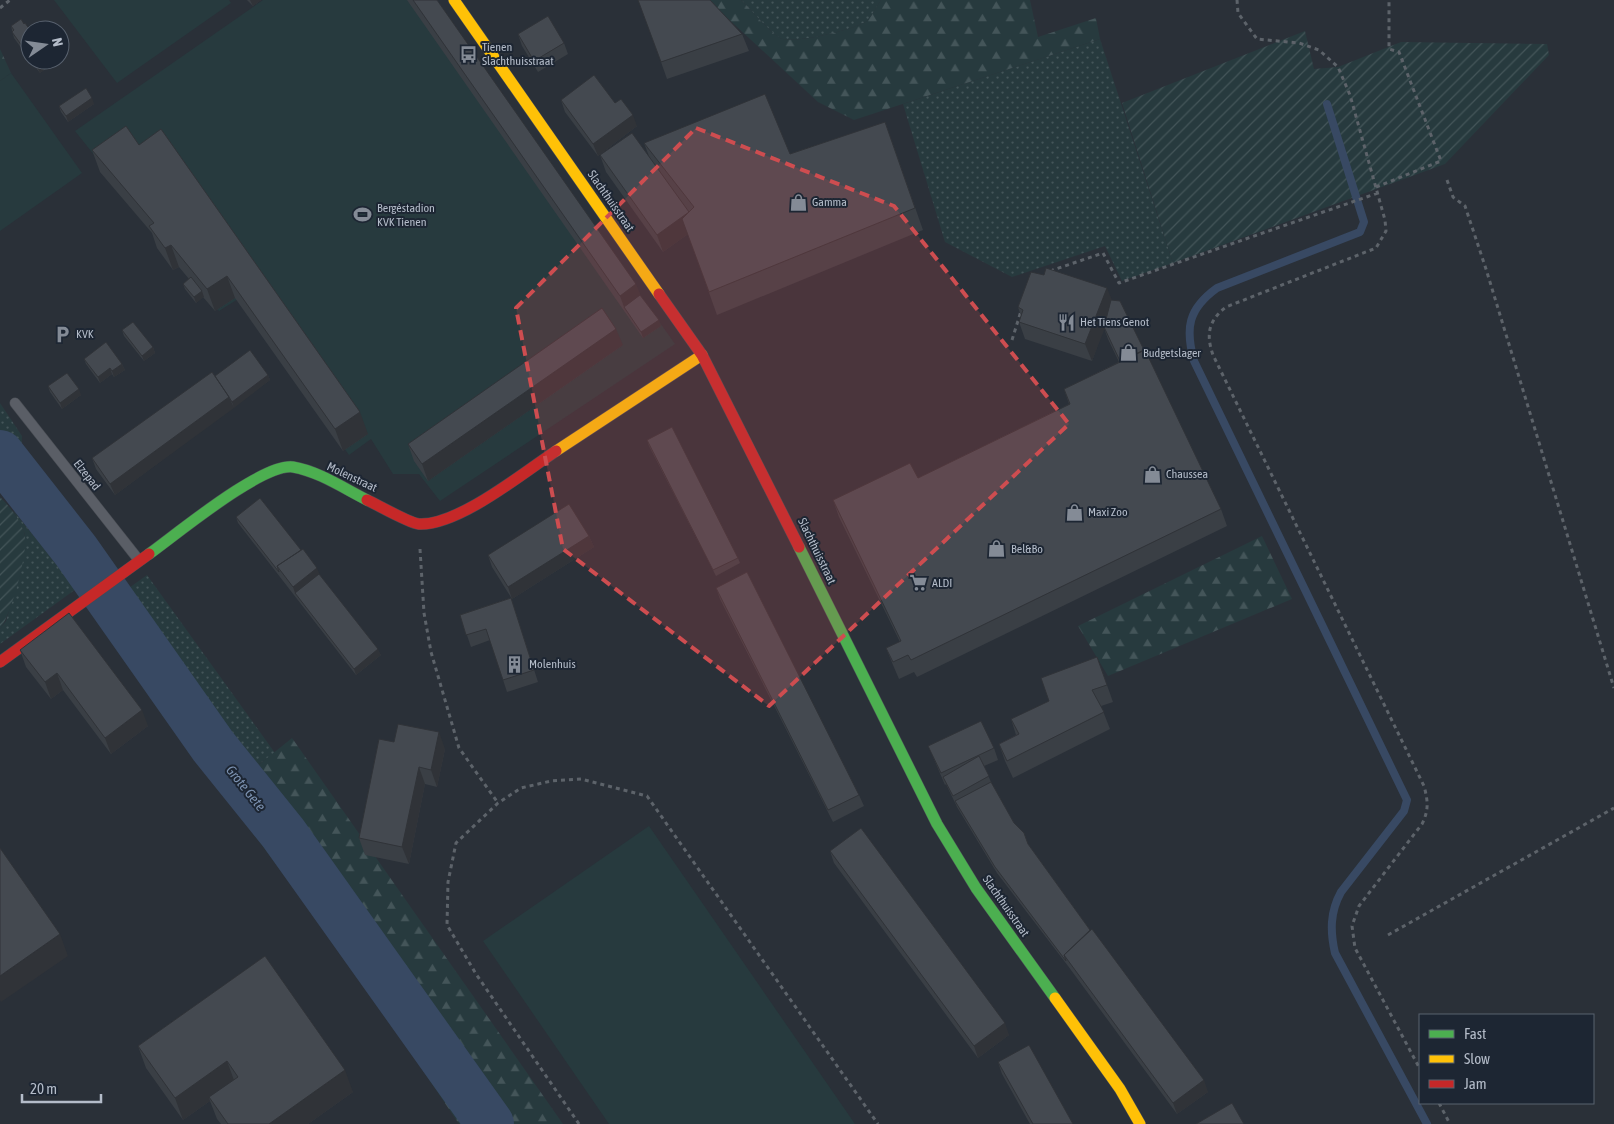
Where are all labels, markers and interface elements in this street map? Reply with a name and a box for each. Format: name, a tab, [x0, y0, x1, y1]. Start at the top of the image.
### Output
north arrow	[20, 20, 70, 70]
text: N	[49, 36, 66, 48]
place label: Tienen Slachthuisstraat	[482, 40, 554, 68]
bus stop icon: Tienen Slachthuisstraat	[458, 44, 478, 64]
street label: Slachthuisstraat	[585, 168, 638, 235]
shop icon: Gamma	[788, 192, 808, 212]
place label: Gamma	[812, 195, 847, 209]
place label: Bergéstadion KVK Tienen	[377, 201, 435, 229]
sports icon: Bergéstadion KVK Tienen	[353, 205, 373, 225]
restaurant icon: Het Tiens Genot	[1056, 312, 1076, 332]
place label: Het Tiens Genot	[1080, 315, 1150, 329]
parking icon: KVK	[52, 324, 72, 344]
place label: KVK	[76, 327, 94, 341]
shop icon: Budgetslager	[1119, 343, 1139, 363]
place label: Budgetslager	[1143, 346, 1201, 360]
street label: Elzepad	[71, 457, 103, 493]
street label: Molenstraat	[325, 459, 380, 495]
shop icon: Chaussea	[1142, 464, 1162, 484]
place label: Chaussea	[1166, 467, 1208, 481]
shop icon: Maxi Zoo	[1064, 502, 1084, 522]
place label: Maxi Zoo	[1088, 505, 1128, 519]
street label: Slachthuisstraat	[795, 516, 839, 587]
shop icon: Bel&Bo	[987, 539, 1007, 559]
place label: Bel&Bo	[1011, 542, 1043, 556]
supermarket icon: ALDI	[908, 573, 928, 593]
place label: ALDI	[932, 576, 952, 590]
building icon: Molenhuis	[505, 654, 525, 674]
place label: Molenhuis	[529, 657, 576, 671]
water label: Grote Gete	[223, 762, 269, 814]
street label: Slachthuisstraat	[980, 873, 1033, 940]
legend	[1419, 1014, 1594, 1104]
text: Fast	[1464, 1025, 1486, 1042]
text: Slow	[1464, 1050, 1490, 1067]
scale bar	[22, 1072, 101, 1104]
text: Jam	[1464, 1075, 1487, 1092]
text: 20 m	[30, 1080, 57, 1097]

